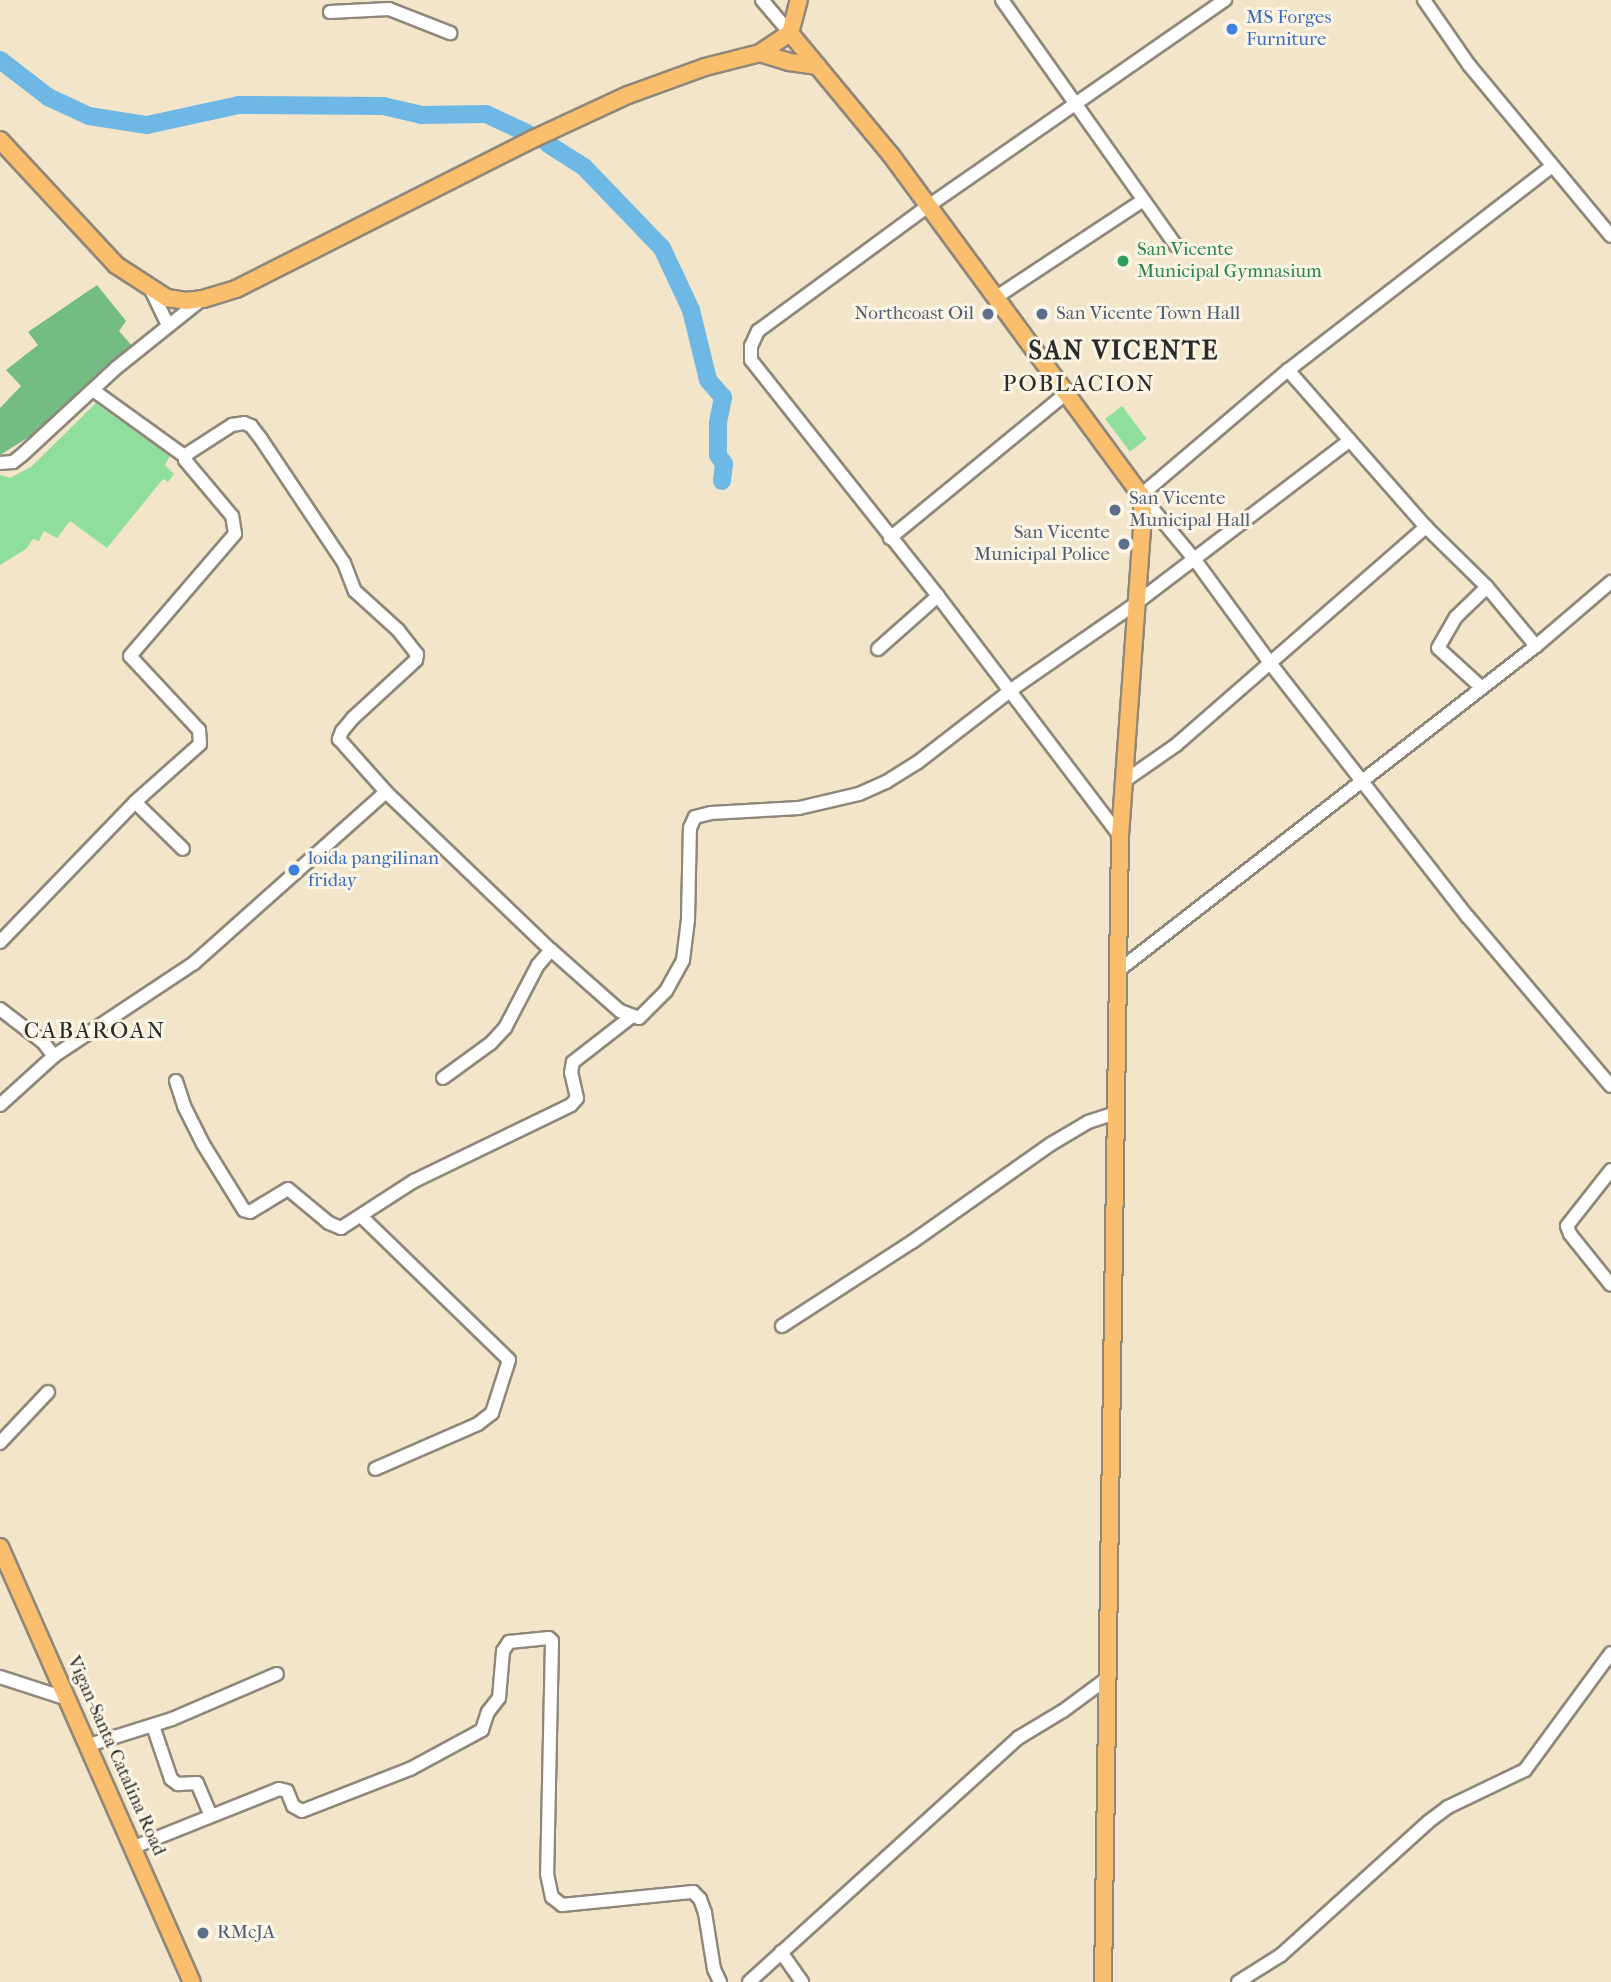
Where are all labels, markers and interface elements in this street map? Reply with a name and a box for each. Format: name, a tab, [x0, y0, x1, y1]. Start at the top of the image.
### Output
place label: MS Forges Furniture	[1246, 7, 1331, 51]
marker: MS Forges Furniture	[1224, 21, 1240, 37]
place label: San Vicente Municipal Gymnasium	[1137, 239, 1322, 283]
marker: San Vicente Municipal Gymnasium	[1115, 253, 1131, 269]
place label: Northcoast Oil	[854, 303, 974, 325]
place label: San Vicente Town Hall	[1056, 303, 1240, 325]
marker: Northcoast Oil	[980, 306, 996, 322]
marker: San Vicente Town Hall	[1034, 306, 1050, 322]
district label: SAN VICENTE	[1030, 335, 1218, 367]
district label: POBLACION	[1004, 370, 1154, 398]
place label: San Vicente Municipal Hall	[1129, 488, 1250, 532]
marker: San Vicente Municipal Hall	[1107, 502, 1123, 518]
place label: San Vicente Municipal Police	[974, 522, 1110, 566]
marker: San Vicente Municipal Police	[1116, 536, 1132, 552]
place label: loida pangilinan friday	[308, 848, 439, 892]
marker: loida pangilinan friday	[286, 862, 302, 878]
district label: CABAROAN	[25, 1017, 165, 1045]
street label: Vigan-Santa Catalina Road	[62, 1653, 170, 1859]
place label: RMcJA	[217, 1922, 275, 1944]
marker: RMcJA	[195, 1925, 211, 1941]

